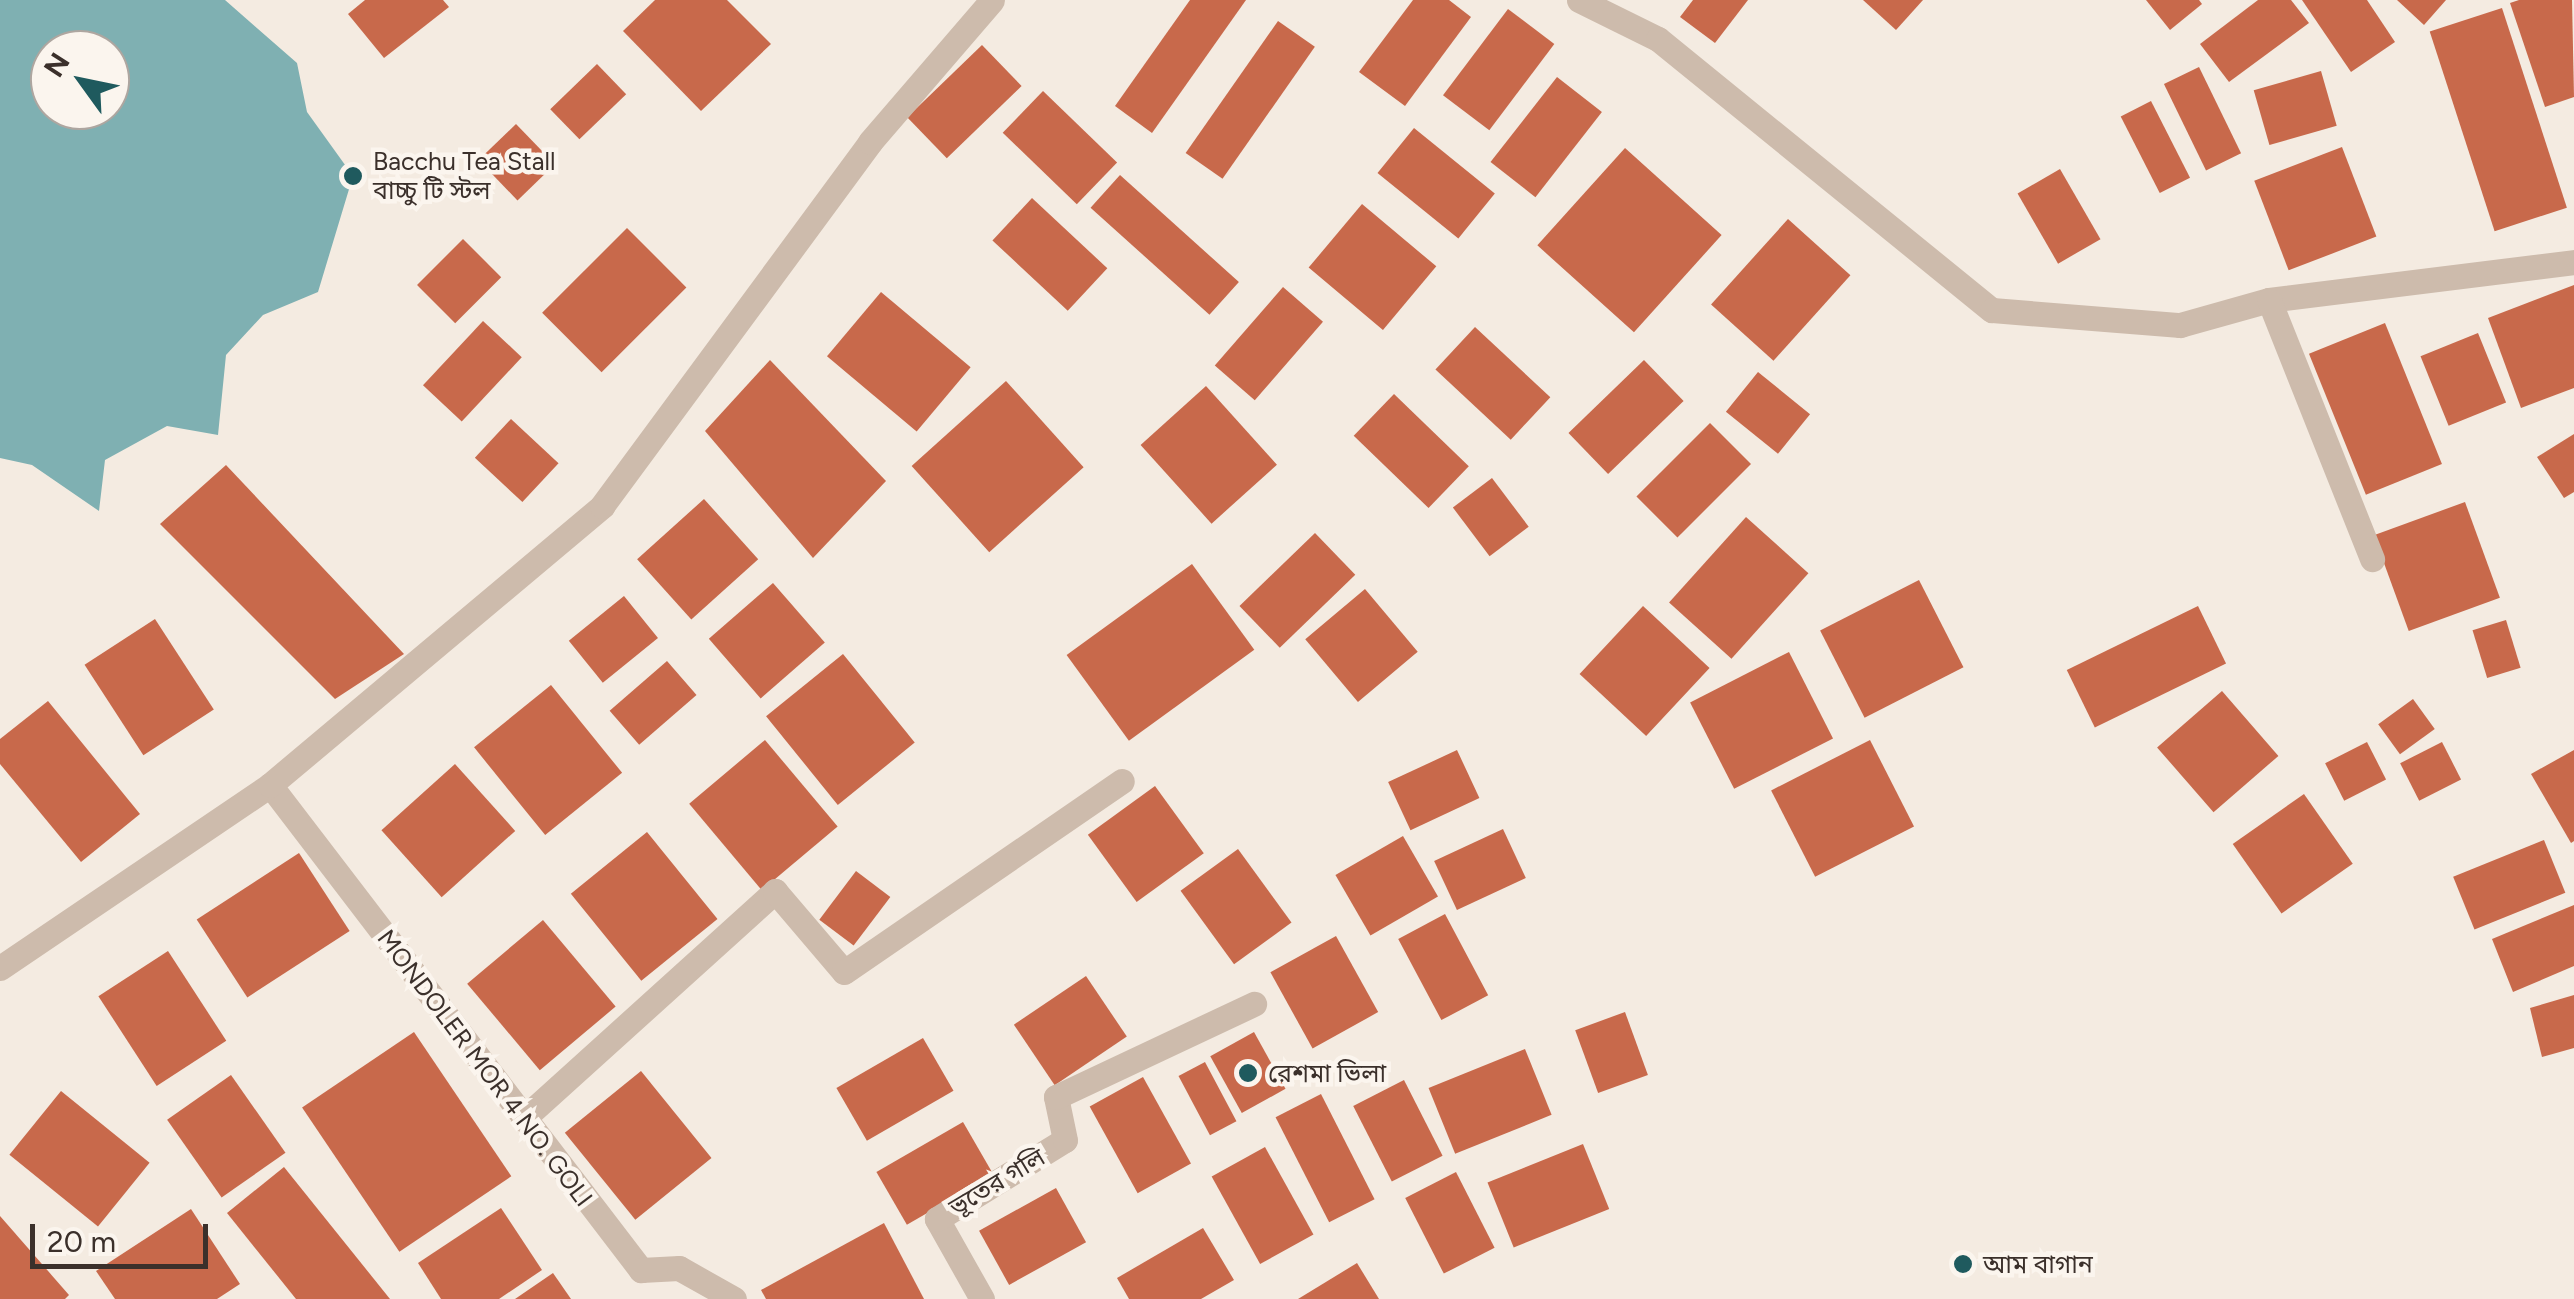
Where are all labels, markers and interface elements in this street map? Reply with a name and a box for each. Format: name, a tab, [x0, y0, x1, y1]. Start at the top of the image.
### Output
north arrow	[30, 30, 130, 130]
text: N	[36, 46, 77, 83]
place label: Bacchu Tea Stall বাচ্চু টি স্টল	[373, 147, 555, 206]
marker: Bacchu Tea Stall বাচ্চু টি স্টল	[342, 165, 364, 187]
street label: MONDOLER MOR 4 NO. GOLI	[371, 924, 599, 1212]
place label: রেশমা ভিলা	[1268, 1058, 1386, 1088]
marker: রেশমা ভিলা	[1237, 1062, 1259, 1084]
street label: ভূতের গলি	[944, 1142, 1050, 1222]
scale bar	[35, 1204, 212, 1266]
text: 20 m	[47, 1223, 116, 1260]
place label: আম বাগান	[1983, 1249, 2093, 1279]
marker: আম বাগান	[1952, 1253, 1974, 1275]

